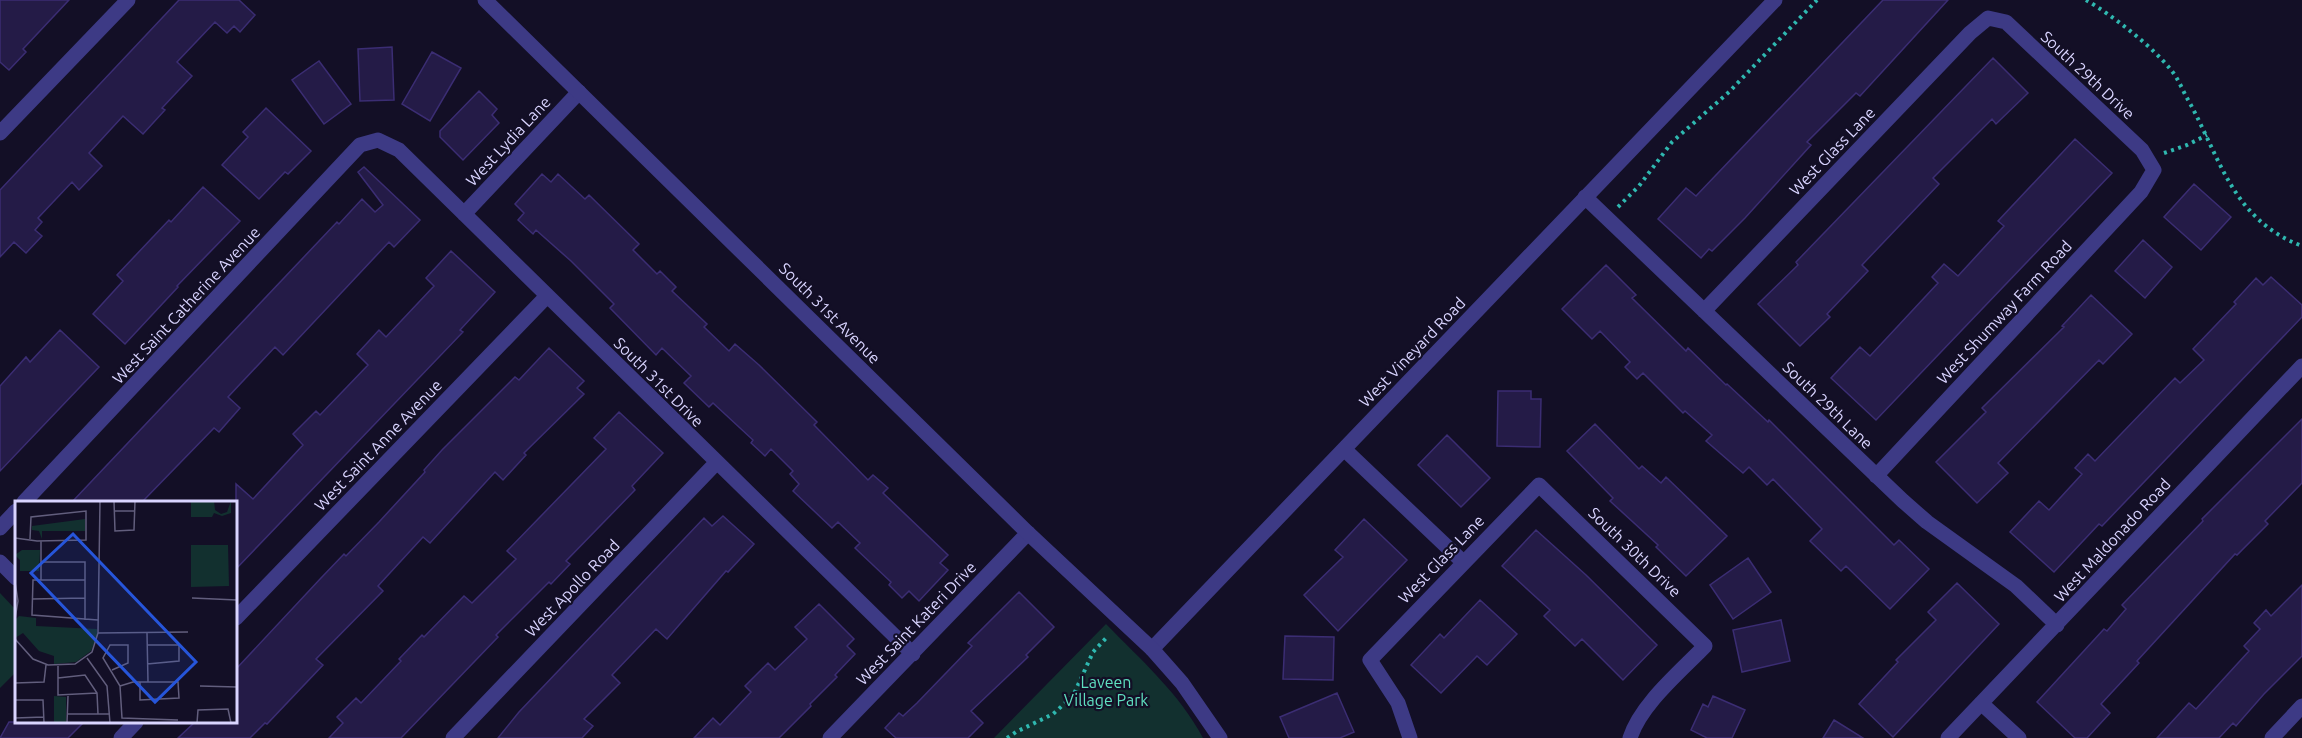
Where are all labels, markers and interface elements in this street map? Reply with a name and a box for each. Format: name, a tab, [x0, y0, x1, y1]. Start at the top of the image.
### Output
street label: South 29th Drive	[2038, 27, 2138, 123]
street label: West Lydia Lane	[462, 93, 554, 189]
street label: West Glass Lane	[1785, 103, 1879, 199]
street label: West Saint Catherine Avenue	[109, 223, 263, 387]
street label: West Shumway Farm Road	[1933, 237, 2075, 387]
street label: South 31st Avenue	[776, 259, 884, 367]
street label: West Vineyard Road	[1355, 294, 1469, 410]
street label: South 31st Drive	[611, 334, 707, 430]
street label: South 29th Lane	[1779, 358, 1877, 452]
street label: West Saint Anne Avenue	[311, 376, 445, 514]
street label: West Maldonado Road	[2050, 475, 2174, 605]
inset map	[15, 501, 237, 723]
street label: South 30th Drive	[1585, 504, 1685, 600]
street label: West Glass Lane	[1394, 511, 1488, 607]
street label: West Apollo Road	[521, 536, 623, 640]
street label: West Saint Kateri Drive	[852, 558, 980, 688]
park label: Laveen Village Park	[1064, 673, 1148, 709]

